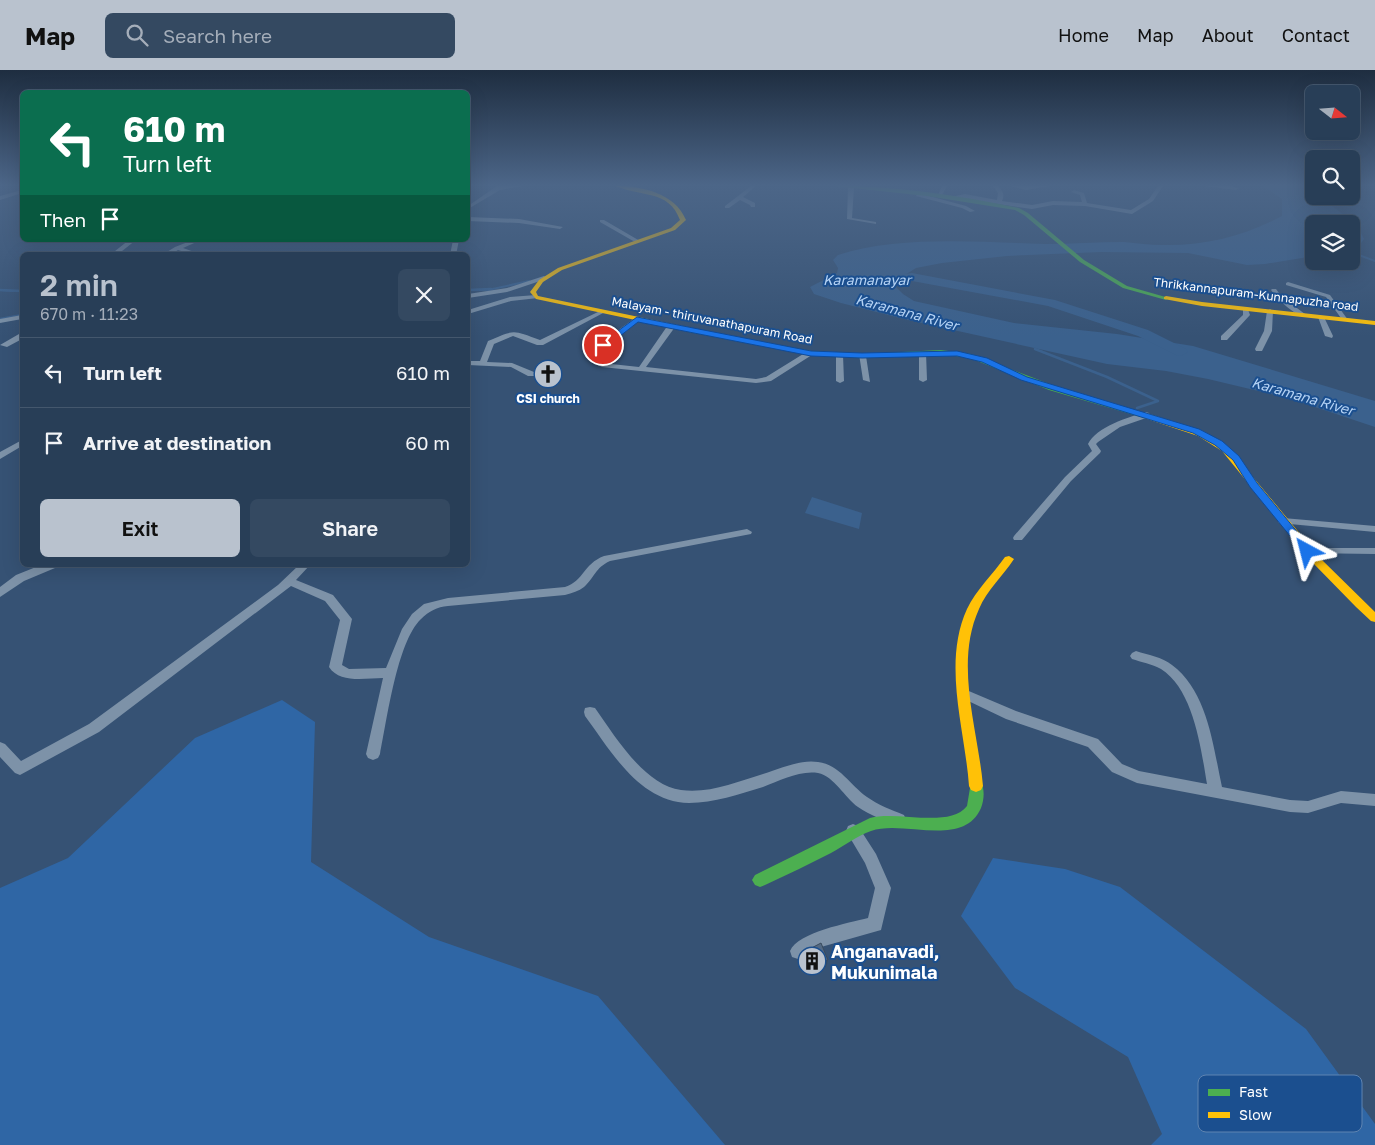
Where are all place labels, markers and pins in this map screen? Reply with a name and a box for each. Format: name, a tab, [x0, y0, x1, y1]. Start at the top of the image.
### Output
pin	[582, 324, 624, 366]
church icon: CSI church	[533, 359, 563, 389]
place label: CSI church	[516, 391, 580, 406]
place label: Anganavadi, Mukunimala	[831, 940, 940, 983]
building icon: Anganavadi, Mukunimala	[797, 946, 827, 976]

